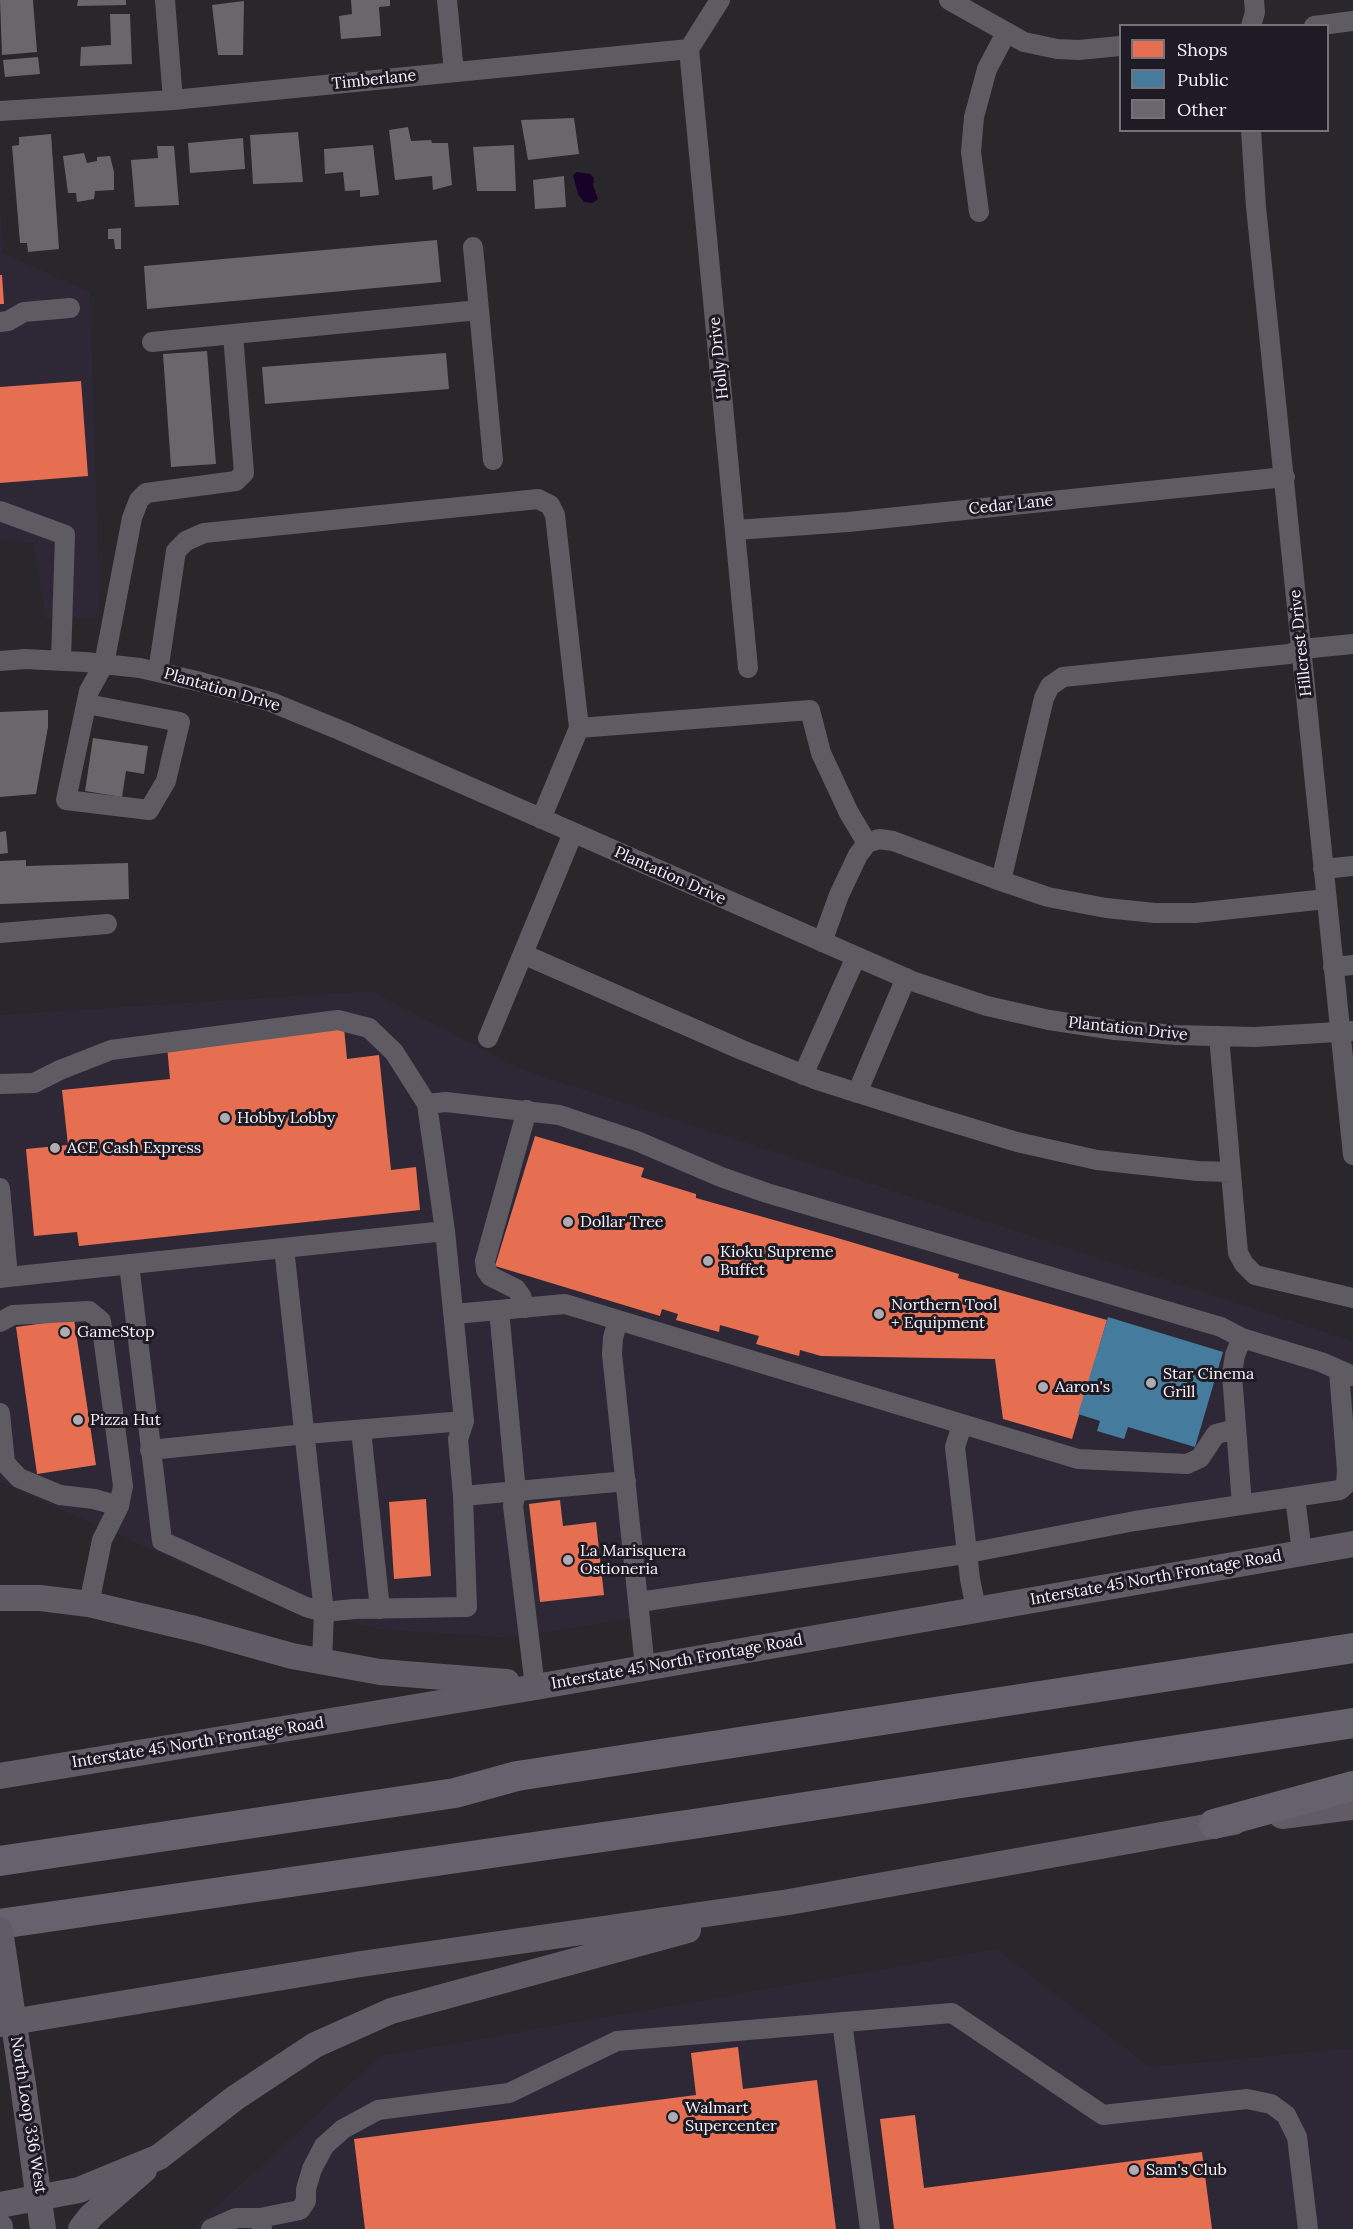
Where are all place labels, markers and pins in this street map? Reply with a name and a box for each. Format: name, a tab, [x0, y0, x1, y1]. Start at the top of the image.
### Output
place label: Hobby Lobby	[237, 1108, 335, 1128]
marker: Hobby Lobby	[218, 1111, 232, 1125]
place label: ACE Cash Express	[67, 1138, 201, 1158]
marker: ACE Cash Express	[48, 1141, 62, 1155]
place label: Dollar Tree	[580, 1212, 663, 1232]
marker: Dollar Tree	[561, 1215, 575, 1229]
place label: Kioku Supreme Buffet	[720, 1242, 834, 1280]
marker: Kioku Supreme Buffet	[701, 1254, 715, 1268]
place label: Northern Tool + Equipment	[891, 1295, 997, 1333]
marker: Northern Tool + Equipment	[872, 1307, 886, 1321]
place label: GameStop	[77, 1322, 154, 1342]
marker: GameStop	[58, 1325, 72, 1339]
place label: Star Cinema Grill	[1163, 1364, 1254, 1402]
marker: Star Cinema Grill	[1144, 1376, 1158, 1390]
place label: Aaron's	[1055, 1377, 1110, 1397]
marker: Aaron's	[1036, 1380, 1050, 1394]
place label: Pizza Hut	[90, 1410, 161, 1430]
marker: Pizza Hut	[71, 1413, 85, 1427]
place label: La Marisquera Ostioneria	[580, 1541, 686, 1579]
marker: La Marisquera Ostioneria	[561, 1553, 575, 1567]
place label: Walmart Supercenter	[685, 2098, 777, 2136]
marker: Walmart Supercenter	[666, 2110, 680, 2124]
place label: Sam's Club	[1146, 2160, 1227, 2180]
marker: Sam's Club	[1127, 2163, 1141, 2177]

